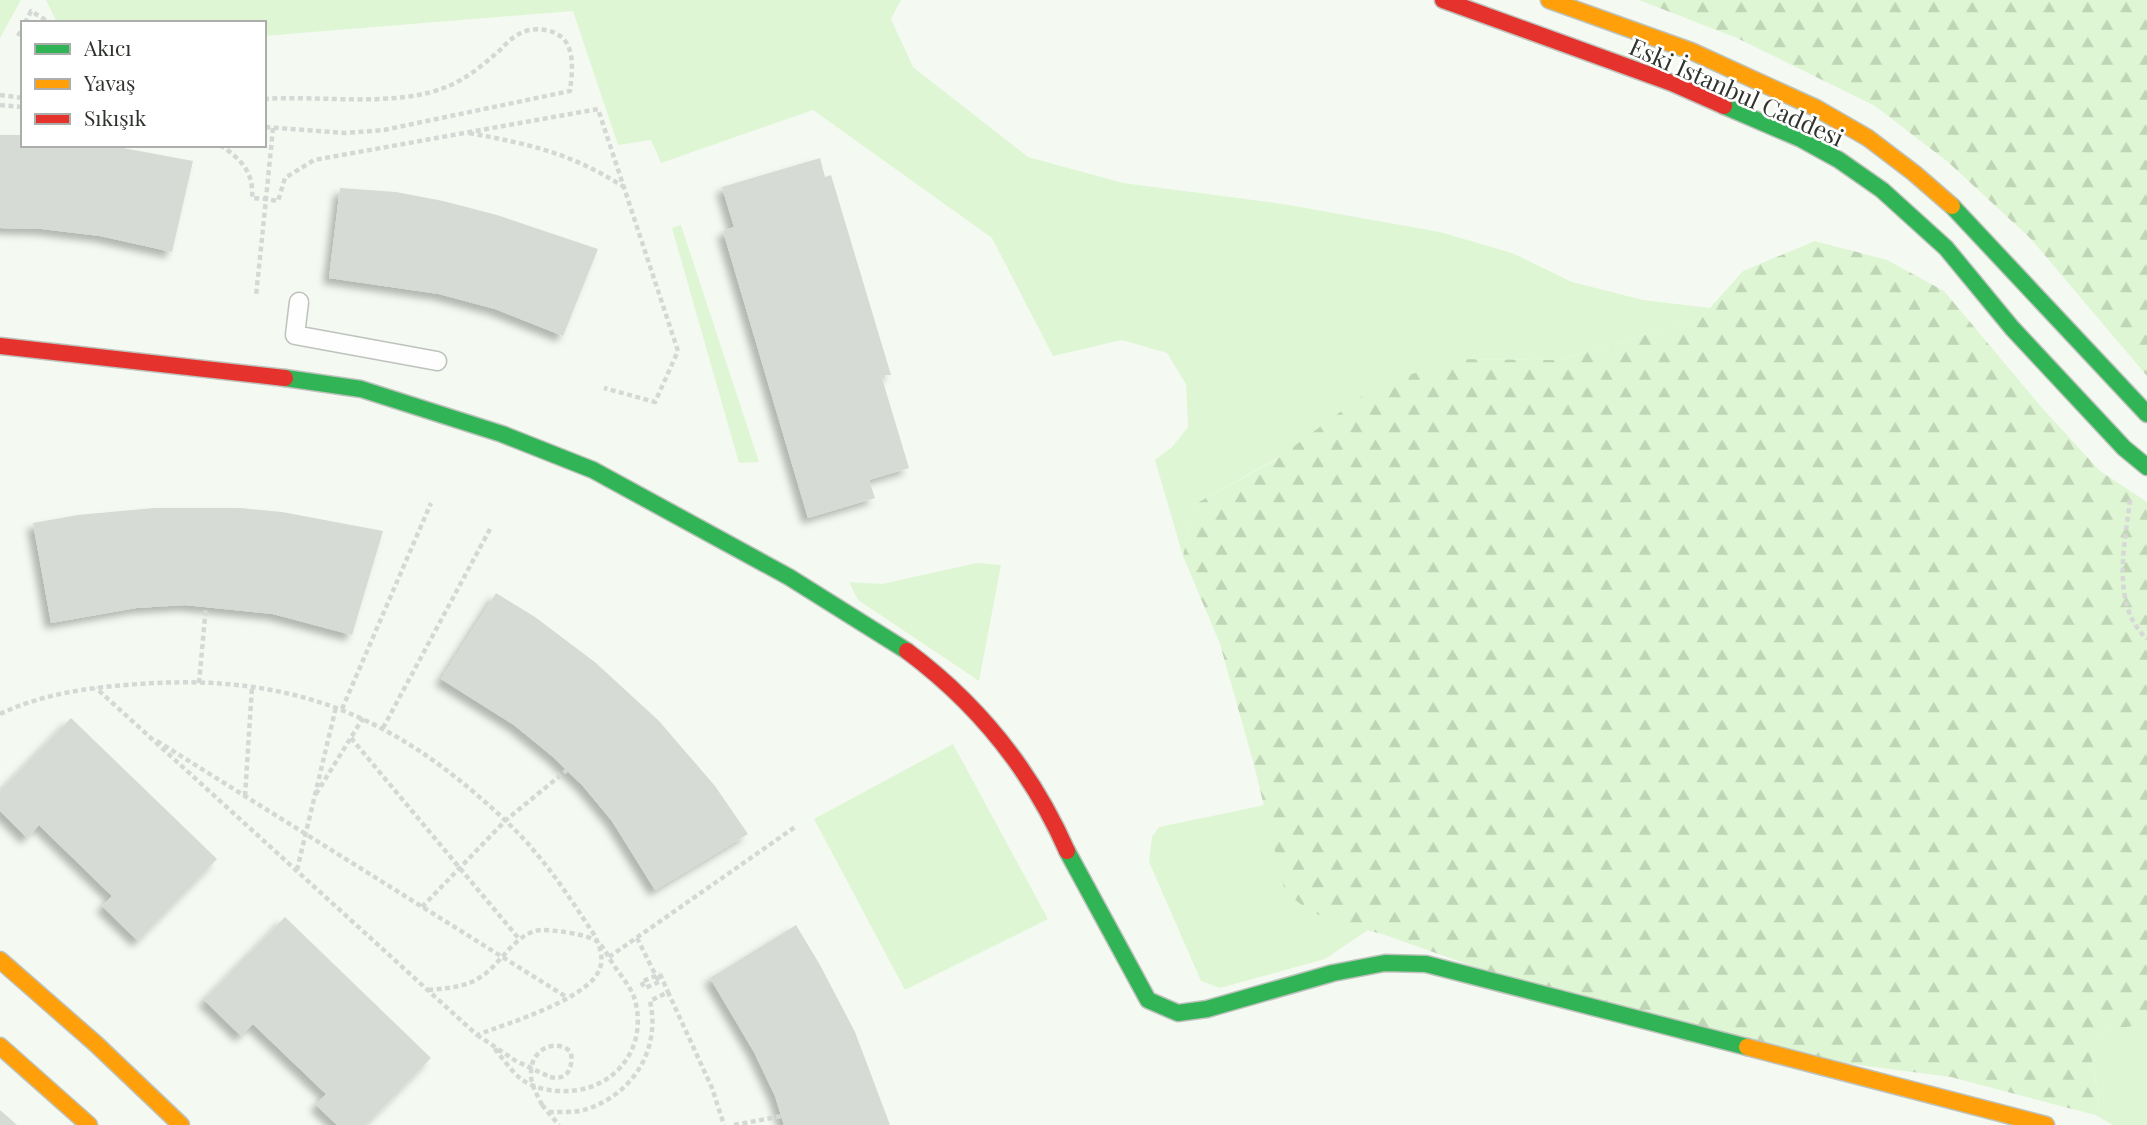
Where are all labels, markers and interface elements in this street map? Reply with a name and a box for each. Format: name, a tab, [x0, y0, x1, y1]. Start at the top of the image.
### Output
legend	[21, 21, 266, 147]
street label: Eski İstanbul Caddesi	[1625, 29, 1849, 153]
text: Akıcı	[83, 33, 131, 61]
text: Yavaş	[83, 68, 135, 96]
text: Sıkışık	[84, 103, 147, 131]

